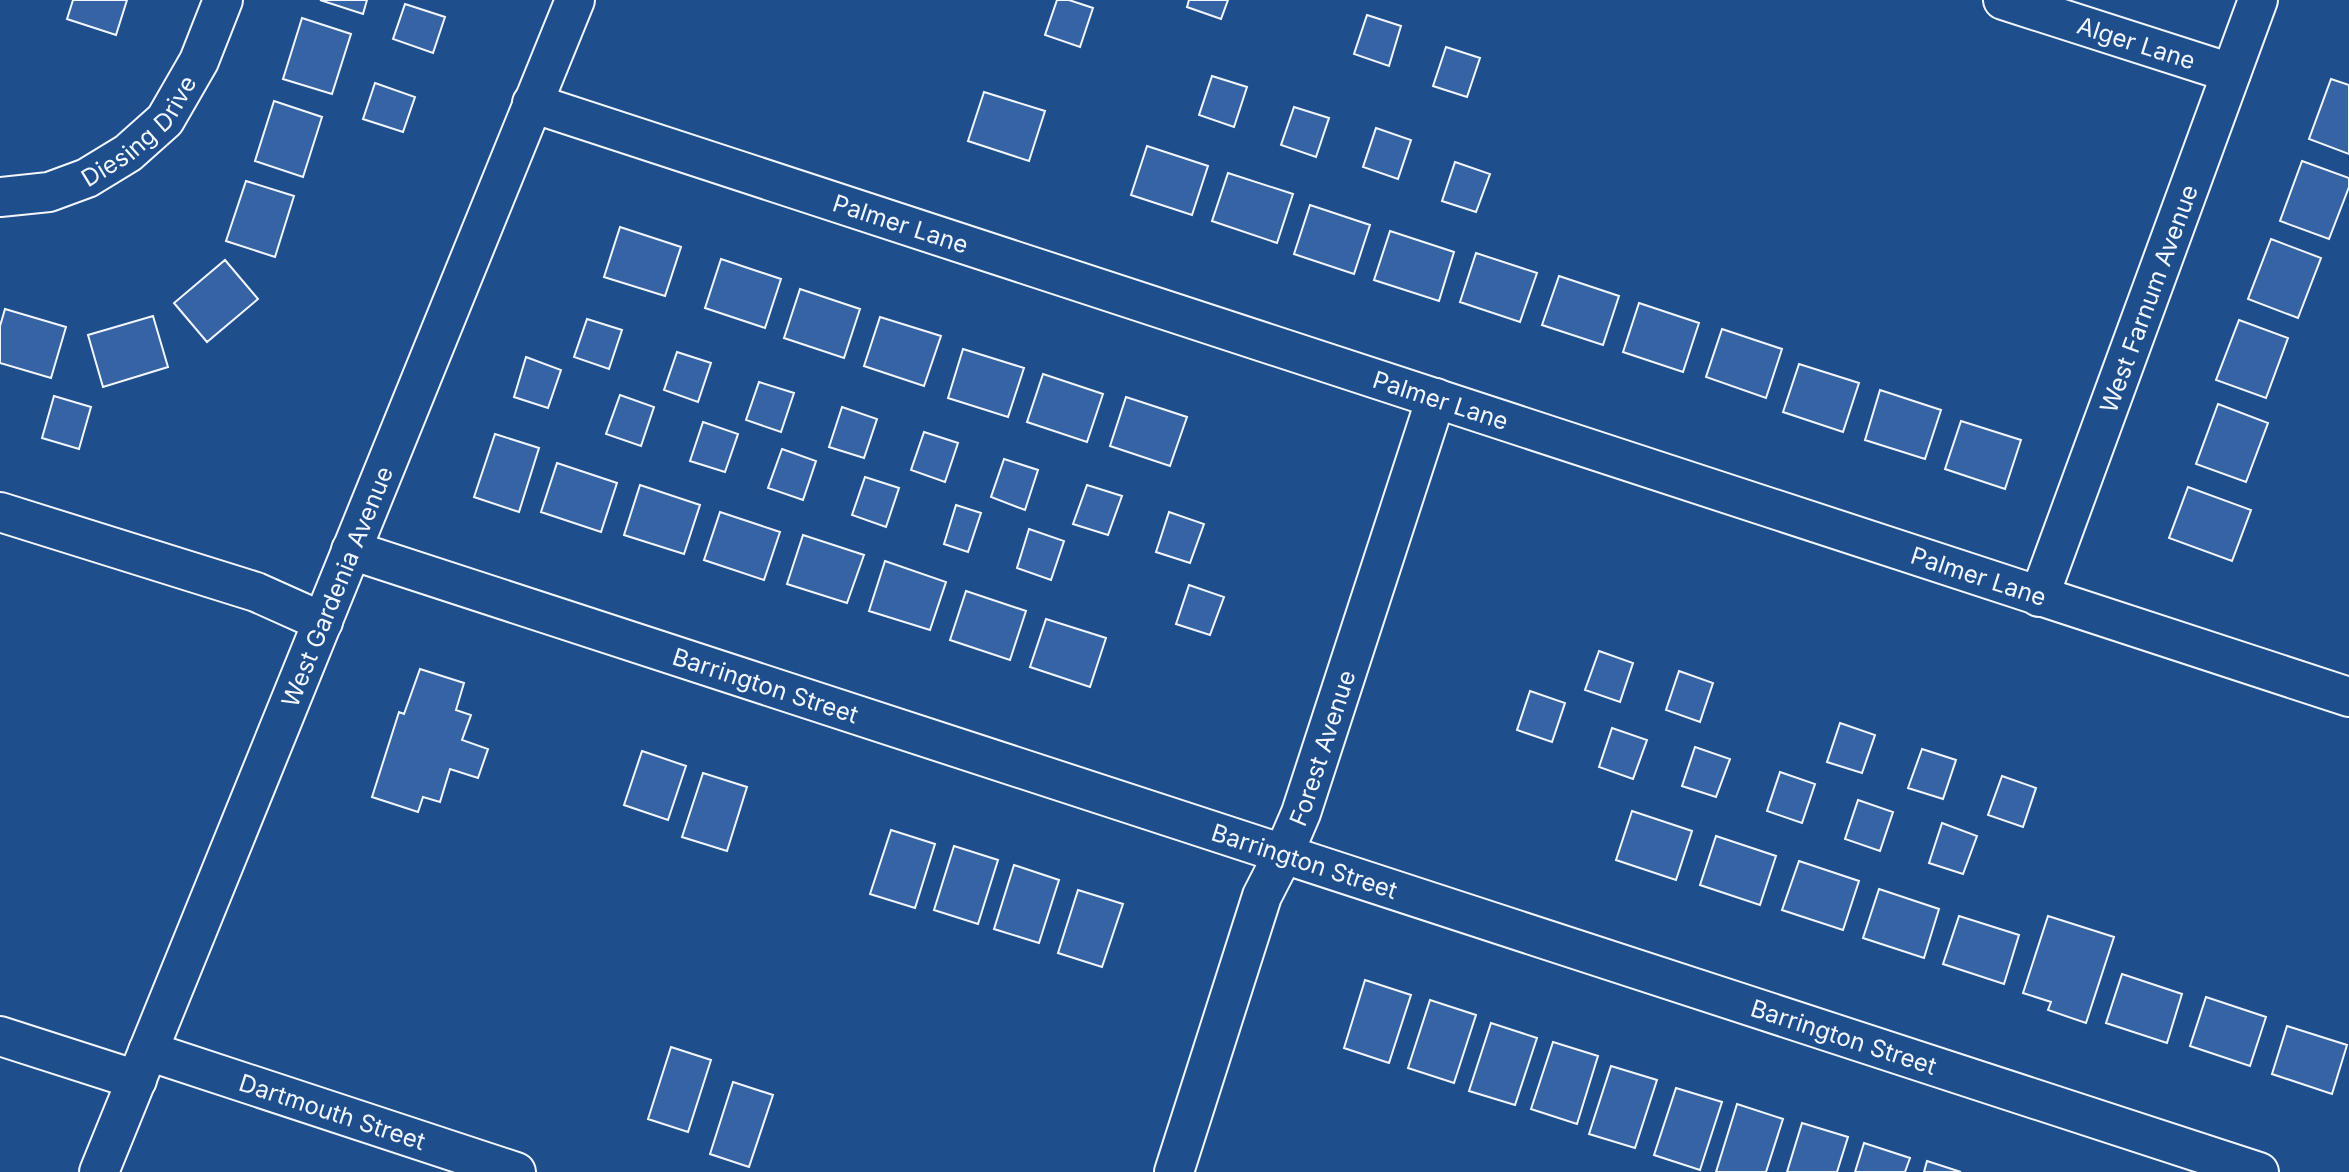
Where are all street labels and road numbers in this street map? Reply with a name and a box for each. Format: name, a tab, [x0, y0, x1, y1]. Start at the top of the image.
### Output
street label: Alger Lane	[2074, 10, 2199, 75]
street label: Diesing Drive	[76, 70, 202, 193]
street label: West Farnum Avenue	[2093, 180, 2204, 416]
street label: Palmer Lane	[829, 188, 972, 259]
street label: Palmer Lane	[1369, 364, 1512, 436]
street label: West Gardenia Avenue	[275, 462, 399, 711]
street label: Palmer Lane	[1907, 540, 2050, 612]
street label: Barrington Street	[669, 641, 862, 729]
street label: Forest Avenue	[1283, 666, 1361, 830]
street label: Barrington Street	[1208, 817, 1401, 905]
street label: Barrington Street	[1747, 993, 1940, 1080]
street label: Dartmouth Street	[235, 1067, 429, 1156]

